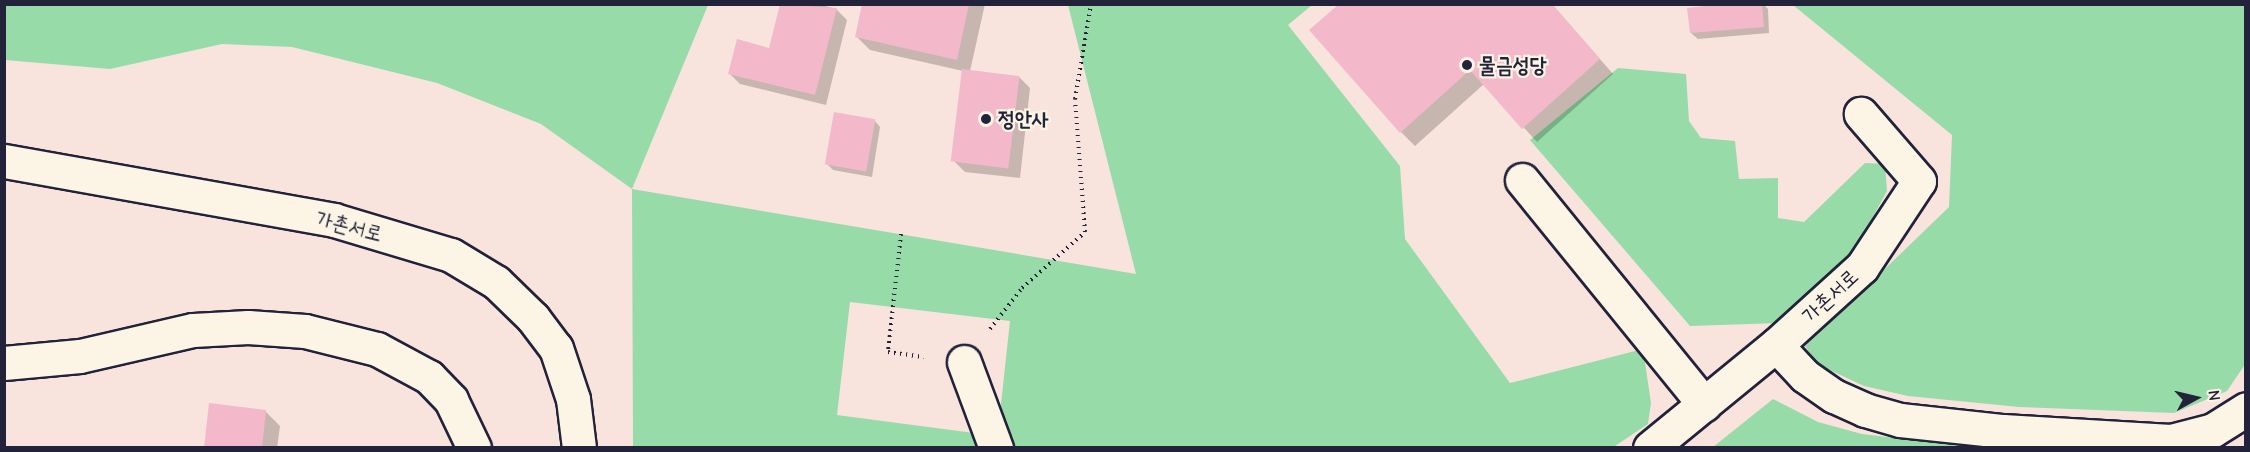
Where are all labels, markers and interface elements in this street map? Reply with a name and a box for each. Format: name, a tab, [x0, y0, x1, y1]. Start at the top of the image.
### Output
place label: 물금성당	[1479, 52, 1547, 78]
marker: 물금성당	[1460, 58, 1474, 72]
place label: 정안사	[998, 106, 1049, 132]
marker: 정안사	[979, 112, 993, 126]
street label: 가촌서로	[313, 206, 385, 246]
street label: 가촌서로	[1797, 264, 1863, 328]
north arrow	[2166, 368, 2226, 428]
text: N	[2204, 389, 2223, 402]

